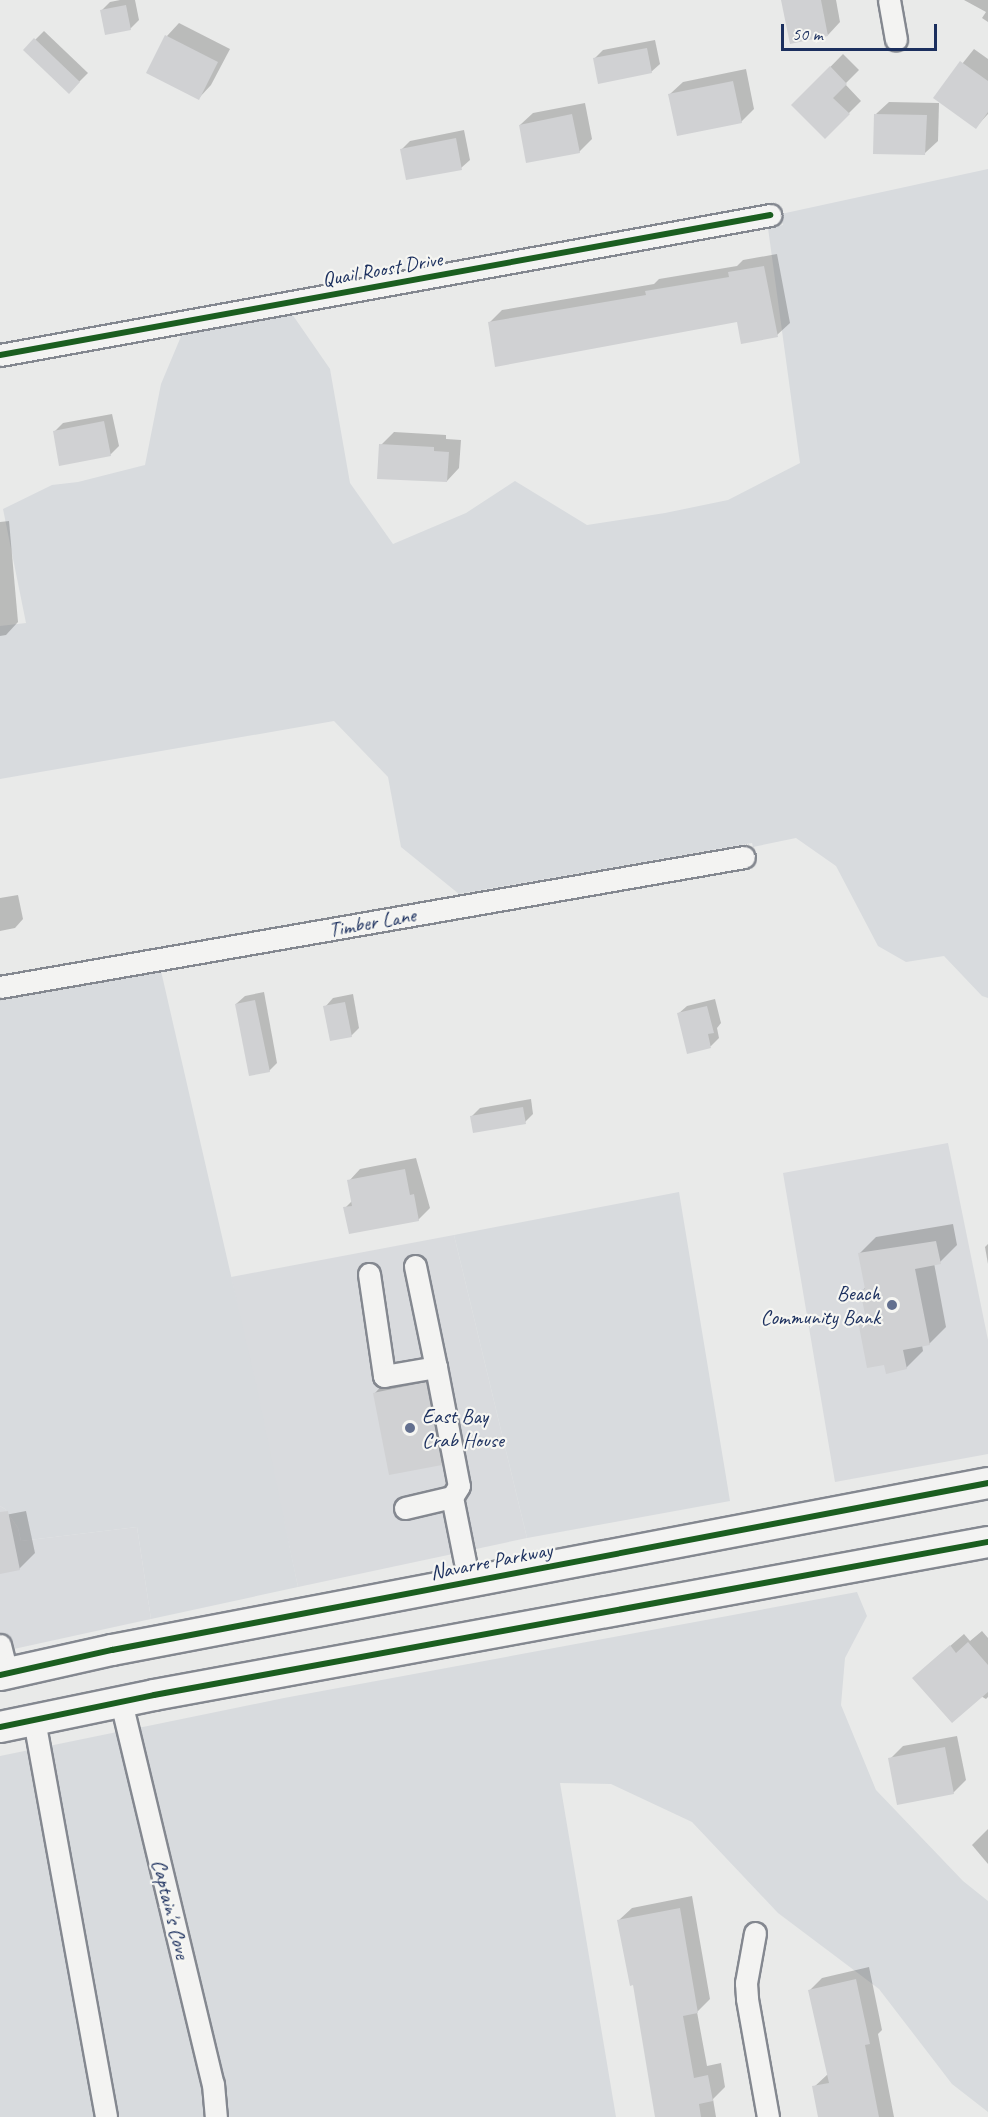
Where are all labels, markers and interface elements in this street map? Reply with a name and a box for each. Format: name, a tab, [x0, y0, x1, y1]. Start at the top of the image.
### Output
scale bar	[784, 12, 940, 50]
text: 50 m	[792, 23, 823, 45]
street label: Quail Roost Drive	[320, 246, 444, 292]
street label: Timber Lane	[326, 902, 418, 942]
place label: Beach Community Bank	[761, 1280, 880, 1330]
marker: Beach Community Bank	[885, 1298, 899, 1312]
place label: East Bay Crab House	[422, 1403, 504, 1453]
marker: East Bay Crab House	[403, 1421, 417, 1435]
street label: Navarre Parkway	[428, 1537, 554, 1585]
street label: Captain's Cove	[146, 1857, 196, 1961]

